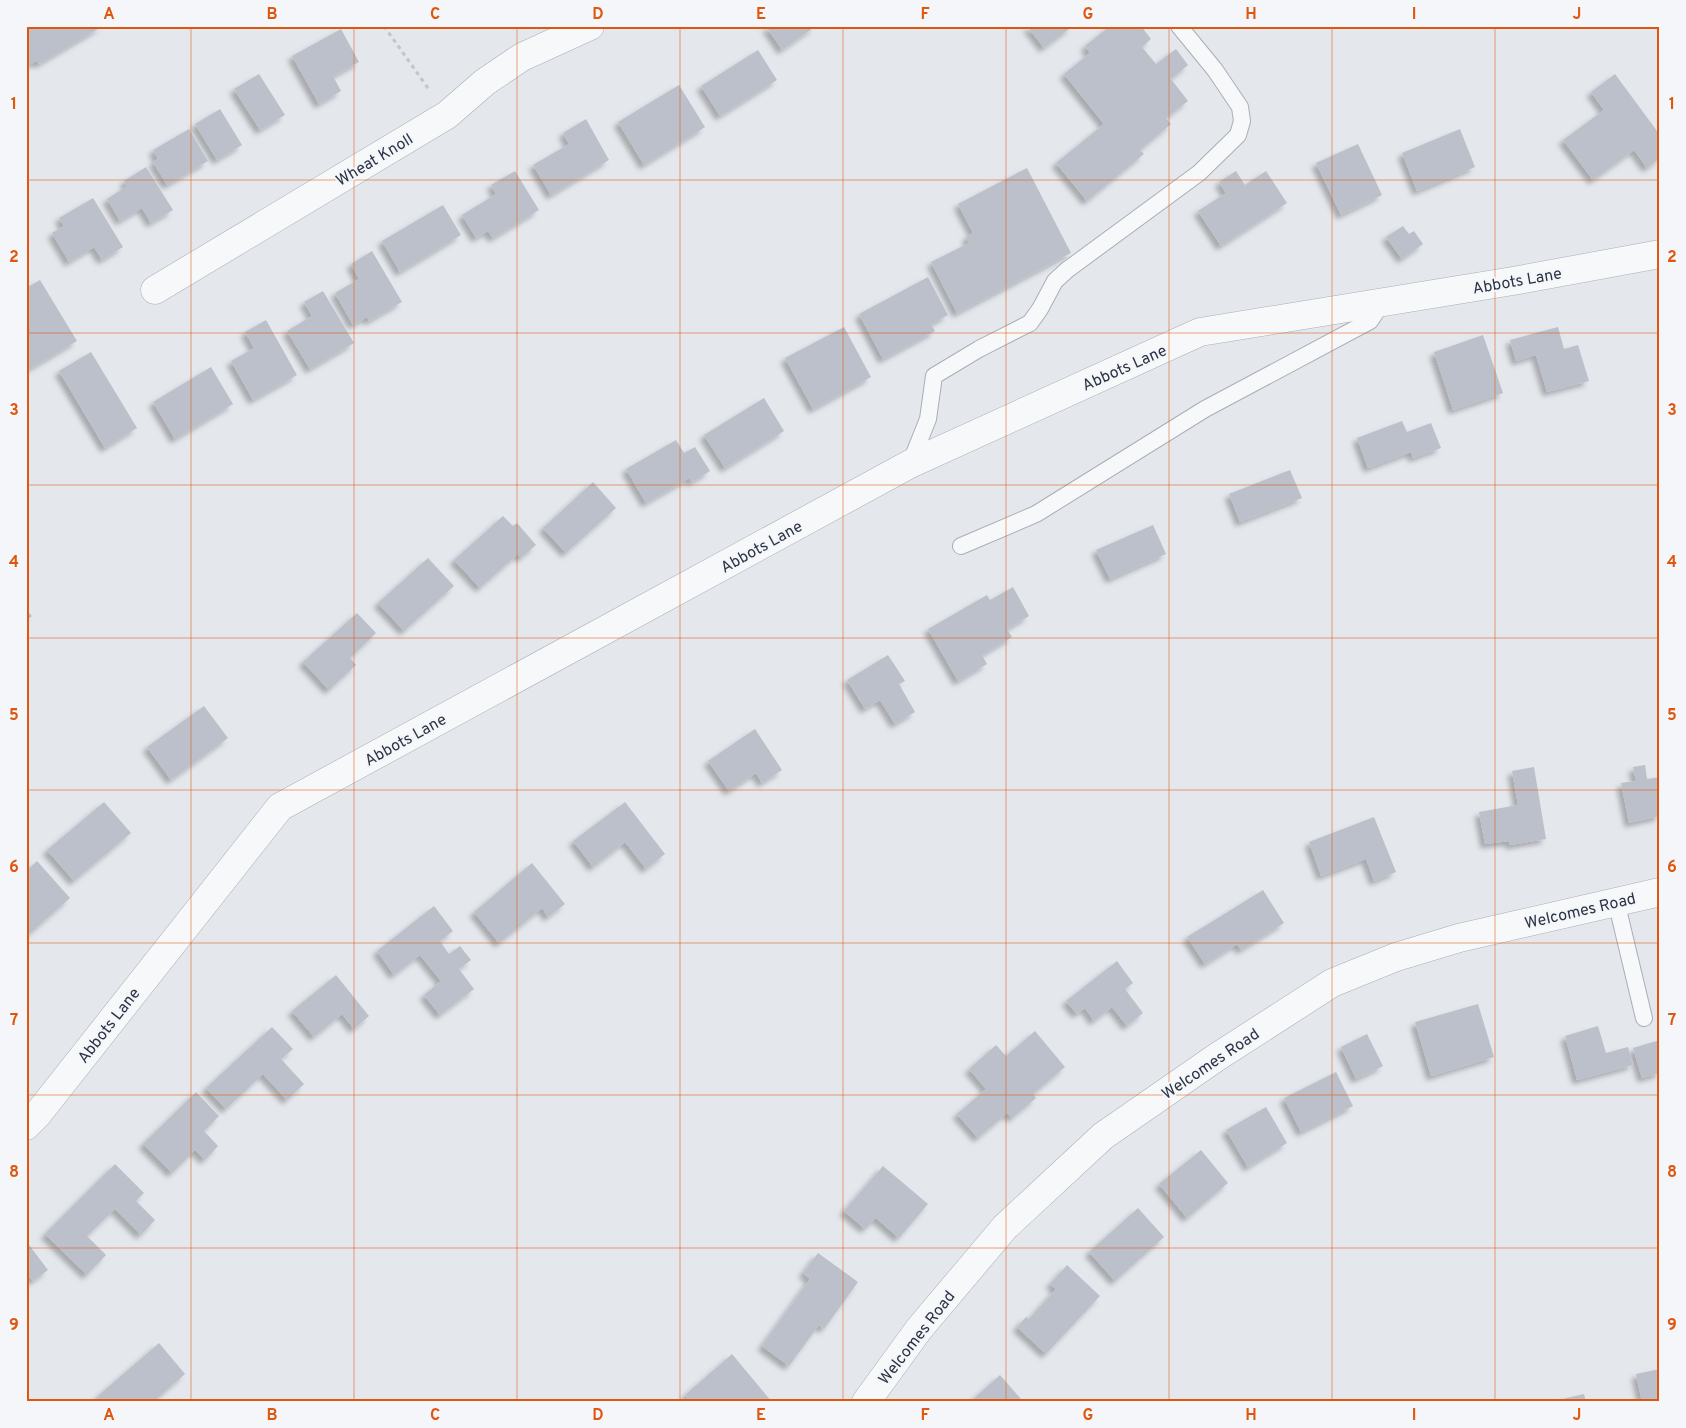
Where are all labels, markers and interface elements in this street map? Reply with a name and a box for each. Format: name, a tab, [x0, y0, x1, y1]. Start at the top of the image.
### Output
text: A	[103, 5, 115, 25]
text: B	[266, 5, 278, 25]
text: C	[430, 5, 440, 25]
text: D	[592, 5, 604, 25]
text: E	[756, 5, 766, 25]
text: F	[920, 5, 930, 25]
text: G	[1083, 5, 1093, 25]
text: H	[1245, 5, 1257, 25]
text: I	[1412, 5, 1416, 25]
text: J	[1573, 5, 1581, 25]
text: 1	[11, 95, 17, 115]
text: 1	[1669, 95, 1675, 115]
street label: Wheat Knoll	[333, 130, 417, 192]
text: 2	[9, 248, 19, 268]
text: 2	[1667, 248, 1677, 268]
street label: Abbots Lane	[1471, 264, 1564, 300]
street label: Abbots Lane	[1079, 341, 1170, 396]
text: 3	[9, 401, 19, 421]
text: 3	[1667, 401, 1677, 421]
street label: Abbots Lane	[718, 517, 806, 578]
text: 4	[9, 553, 19, 573]
text: 4	[1667, 553, 1677, 573]
text: 5	[9, 706, 19, 726]
text: 5	[1667, 706, 1677, 726]
street label: Abbots Lane	[362, 710, 450, 771]
text: 6	[9, 858, 19, 878]
text: 6	[1667, 858, 1677, 878]
street label: Welcomes Road	[1523, 889, 1638, 934]
street label: Abbots Lane	[74, 984, 145, 1068]
text: 7	[10, 1011, 18, 1031]
text: 7	[1668, 1011, 1676, 1031]
street label: Welcomes Road	[1158, 1025, 1264, 1105]
text: 8	[9, 1163, 19, 1183]
text: 8	[1667, 1163, 1677, 1183]
street label: Welcomes Road	[875, 1287, 960, 1389]
text: 9	[9, 1316, 19, 1336]
text: 9	[1667, 1316, 1677, 1336]
text: A	[103, 1406, 115, 1426]
text: B	[266, 1406, 278, 1426]
text: C	[430, 1406, 440, 1426]
text: D	[592, 1406, 604, 1426]
text: E	[756, 1406, 766, 1426]
text: F	[920, 1406, 930, 1426]
text: G	[1083, 1406, 1093, 1426]
text: H	[1245, 1406, 1257, 1426]
text: I	[1412, 1406, 1416, 1426]
text: J	[1573, 1406, 1581, 1426]

